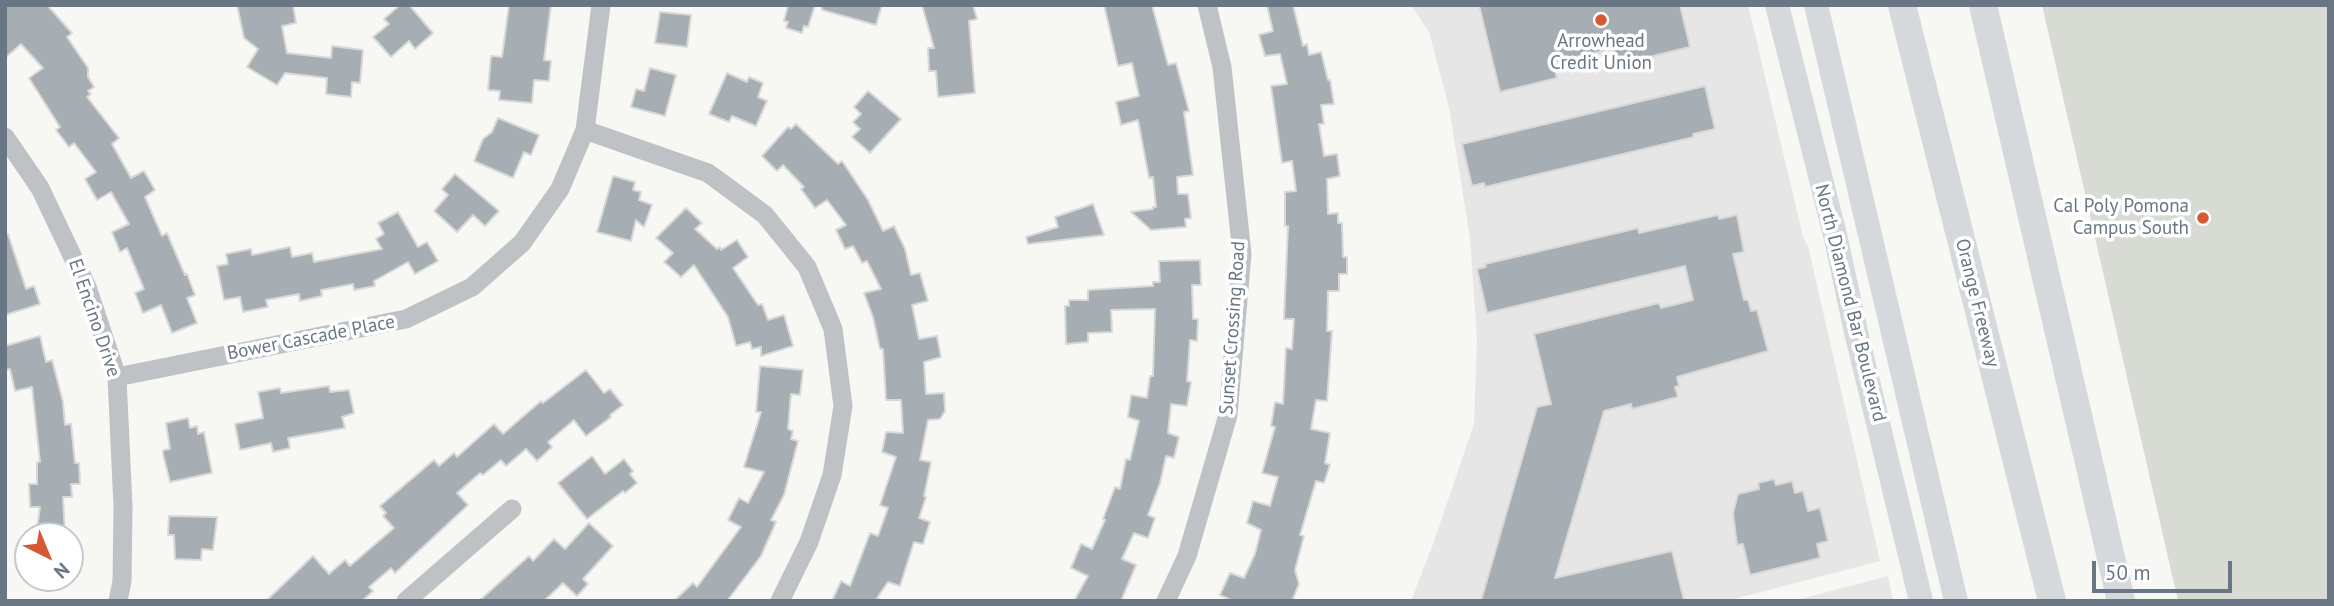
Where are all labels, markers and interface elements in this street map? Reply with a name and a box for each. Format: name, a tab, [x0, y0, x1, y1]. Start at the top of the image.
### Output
marker: Arrowhead Credit Union	[1593, 12, 1609, 28]
place label: Arrowhead Credit Union	[1550, 31, 1652, 75]
street label: North Diamond Bar Boulevard	[1809, 182, 1891, 424]
place label: Cal Poly Pomona Campus South	[2053, 196, 2189, 240]
marker: Cal Poly Pomona Campus South	[2195, 210, 2211, 226]
street label: Orange Freeway	[1950, 236, 2004, 370]
street label: Sunset Crossing Road	[1216, 240, 1250, 416]
street label: El Encino Drive	[63, 256, 125, 380]
street label: Bower Cascade Place	[225, 311, 397, 365]
north arrow	[14, 522, 84, 592]
scale bar	[2096, 546, 2236, 590]
text: N	[49, 558, 75, 584]
text: 50 m	[2105, 559, 2151, 586]

